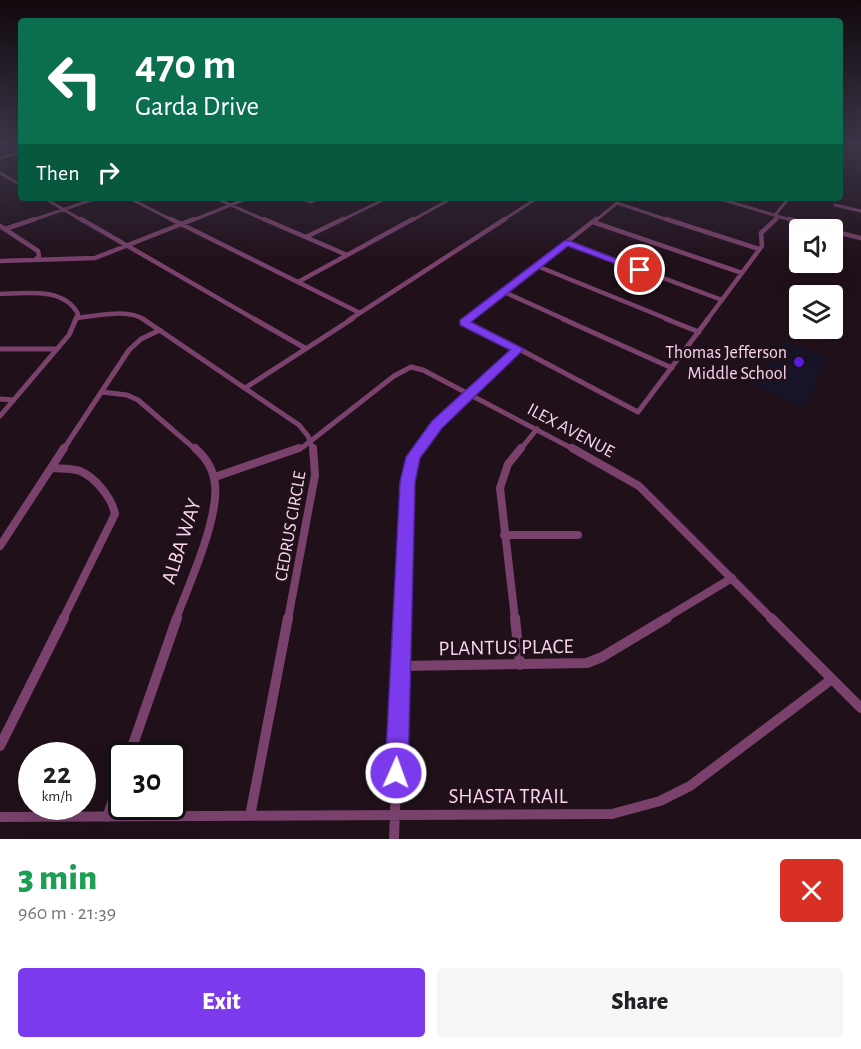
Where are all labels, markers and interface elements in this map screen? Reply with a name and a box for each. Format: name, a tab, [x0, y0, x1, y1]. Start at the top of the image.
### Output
icon: left	[36, 42, 114, 120]
text: 470 m	[135, 44, 236, 86]
text: Garda Drive	[135, 93, 259, 120]
icon: right	[92, 156, 125, 189]
text: Then	[36, 162, 80, 184]
map controls	[789, 219, 843, 339]
button: sound	[789, 219, 843, 273]
pin	[614, 244, 665, 295]
icon: arrive	[623, 253, 656, 286]
button: layers	[789, 285, 843, 339]
place label: Thomas Jefferson Middle School	[665, 344, 787, 383]
marker: Thomas Jefferson Middle School	[792, 355, 806, 369]
street label: ILEX AVENUE	[524, 400, 617, 461]
street label: CEDRUS CIRCLE	[272, 469, 310, 583]
street label: ALBA WAY	[158, 496, 205, 586]
street label: PLANTUS PLACE	[438, 636, 574, 659]
position arrow	[364, 741, 428, 805]
speed limit sign: 30	[108, 742, 186, 820]
text: 22	[43, 759, 71, 789]
street label: SHASTA TRAIL	[448, 786, 568, 807]
text: km/h	[42, 789, 72, 804]
button: close	[780, 859, 843, 922]
text: 3 min	[18, 860, 97, 896]
text: 960 m · 21:39	[18, 903, 116, 923]
button: Exit	[18, 968, 425, 1037]
button: Share	[437, 968, 843, 1037]

